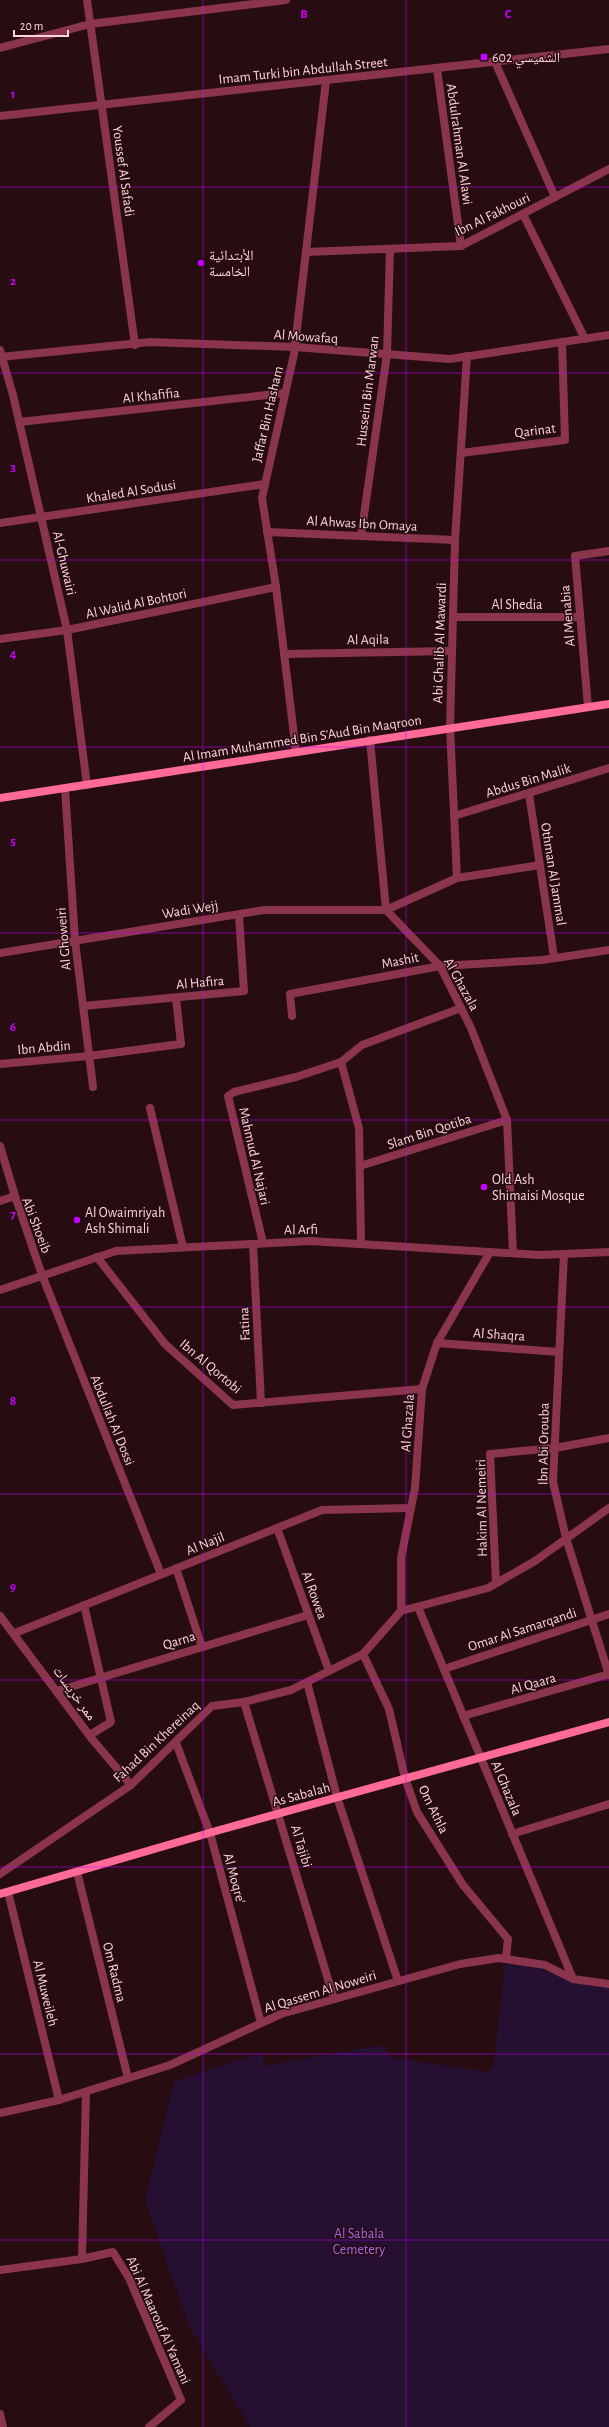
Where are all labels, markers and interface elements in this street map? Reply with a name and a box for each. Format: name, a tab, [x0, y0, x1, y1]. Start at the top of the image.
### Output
text: B	[300, 8, 308, 21]
text: C	[505, 8, 512, 21]
scale bar	[14, 12, 68, 38]
text: 20 m	[20, 20, 43, 32]
place label: الشميسي 602	[492, 51, 560, 69]
marker: الشميسي 602	[479, 52, 489, 62]
street label: Imam Turki bin Abdullah Street	[218, 55, 389, 87]
street label: Abdulrahman Al Alawi	[444, 82, 474, 206]
text: 1	[11, 88, 15, 101]
street label: Youssef Al Safadi	[110, 125, 136, 217]
street label: Ibn Al Fakhouri	[453, 191, 532, 239]
place label: الأبتدائية الخامسة	[209, 249, 254, 279]
marker: الأبتدائية الخامسة	[196, 258, 206, 268]
text: 2	[10, 275, 16, 288]
street label: Al Mowafaq	[273, 328, 339, 346]
street label: Hussein Bin Marwan	[354, 335, 382, 447]
street label: Jaffar Bin Hasham	[250, 365, 286, 464]
street label: Al Khafifia	[122, 386, 181, 406]
street label: Qarinat	[514, 421, 557, 440]
text: 3	[10, 461, 16, 474]
street label: Khaled Al Sodusi	[85, 478, 177, 506]
street label: Al Ahwas Ibn Omaya	[306, 514, 418, 534]
street label: Al-Ghuwairi	[50, 530, 78, 597]
street label: Abi Ghalib Al Mawardi	[431, 582, 449, 704]
street label: Al Menabia	[558, 584, 578, 647]
street label: Al Walid Al Bohtori	[84, 586, 188, 622]
street label: Al Shedia	[491, 598, 543, 612]
street label: Al Aqila	[347, 633, 390, 647]
text: 4	[10, 648, 17, 661]
street label: Al Imam Muhammed Bin S'Aud Bin Maqroon	[182, 713, 423, 765]
street label: Abdus Bin Malik	[484, 761, 573, 801]
street label: Othman Al Jammal	[538, 822, 568, 927]
text: 5	[10, 835, 16, 848]
street label: Wadi Wejj	[161, 899, 219, 921]
street label: Al Ghoweiri	[54, 907, 74, 971]
street label: Mashit	[380, 950, 421, 971]
street label: Al Ghazala	[441, 956, 482, 1014]
street label: Al Hafira	[176, 974, 225, 992]
text: 6	[10, 1021, 16, 1034]
street label: Ibn Abdin	[17, 1039, 71, 1057]
street label: Mahmud Al Najari	[236, 1106, 272, 1207]
street label: Slam Bin Qotiba	[386, 1112, 474, 1152]
place label: Old Ash Shimaisi Mosque	[492, 1173, 585, 1203]
marker: Old Ash Shimaisi Mosque	[479, 1182, 489, 1192]
street label: Abi Shoeib	[19, 1195, 53, 1255]
place label: Al Owaimriyah Ash Shimali	[85, 1206, 165, 1236]
text: 7	[10, 1208, 16, 1221]
marker: Al Owaimriyah Ash Shimali	[72, 1215, 82, 1225]
street label: Al Arfi	[284, 1223, 318, 1237]
street label: Fatina	[237, 1306, 253, 1341]
street label: Al Shaqra	[472, 1326, 526, 1344]
street label: Ibn Al Qortobi	[177, 1337, 244, 1397]
street label: Abdullah Al Dossi	[88, 1373, 137, 1468]
street label: Al Ghazala	[399, 1393, 417, 1453]
text: 8	[10, 1395, 16, 1408]
street label: Ibn Abi Orouba	[536, 1402, 552, 1485]
street label: Hakim Al Nemeiri	[474, 1459, 490, 1557]
street label: Al Najil	[184, 1530, 227, 1558]
street label: Al Rowea	[299, 1569, 329, 1622]
text: 9	[10, 1581, 16, 1594]
street label: Omar Al Samarqandi	[466, 1606, 578, 1654]
street label: Qarna	[161, 1629, 198, 1653]
street label: ممر خريسات	[49, 1664, 98, 1724]
street label: Al Qaara	[509, 1671, 558, 1697]
street label: Fahad Bin Khereinaq	[111, 1698, 203, 1785]
street label: Al Ghazala	[488, 1759, 524, 1818]
street label: As Sabalah	[271, 1781, 332, 1809]
street label: Om Athla	[415, 1783, 451, 1836]
street label: Al Tajibi	[288, 1823, 314, 1869]
street label: Al Moqre'	[221, 1852, 247, 1905]
street label: Om Radma	[100, 1941, 128, 2004]
street label: Al Muweileh	[30, 1959, 60, 2028]
street label: Al Qassem Al Noweiri	[263, 1968, 378, 2016]
park label: Al Sabala Cemetery	[333, 2227, 385, 2257]
street label: Abi Al Maarouf Al Yamani	[124, 2254, 193, 2386]

